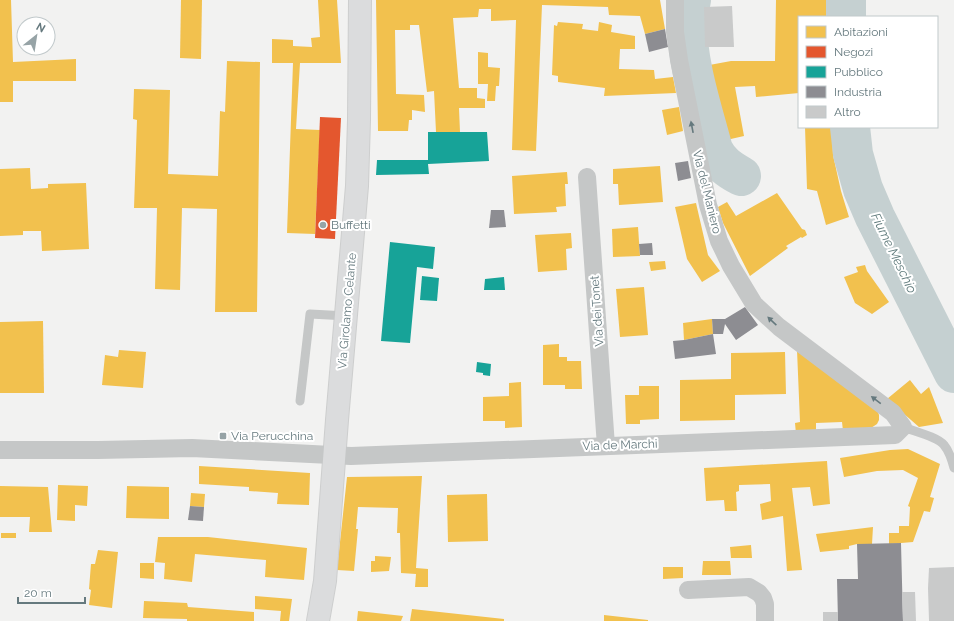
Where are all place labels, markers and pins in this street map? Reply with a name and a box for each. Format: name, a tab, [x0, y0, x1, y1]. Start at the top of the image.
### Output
place label: Buffetti	[331, 218, 371, 232]
marker: Buffetti	[318, 220, 328, 230]
place label: Via Perucchina	[231, 429, 313, 443]
marker: Via Perucchina	[218, 431, 228, 441]

